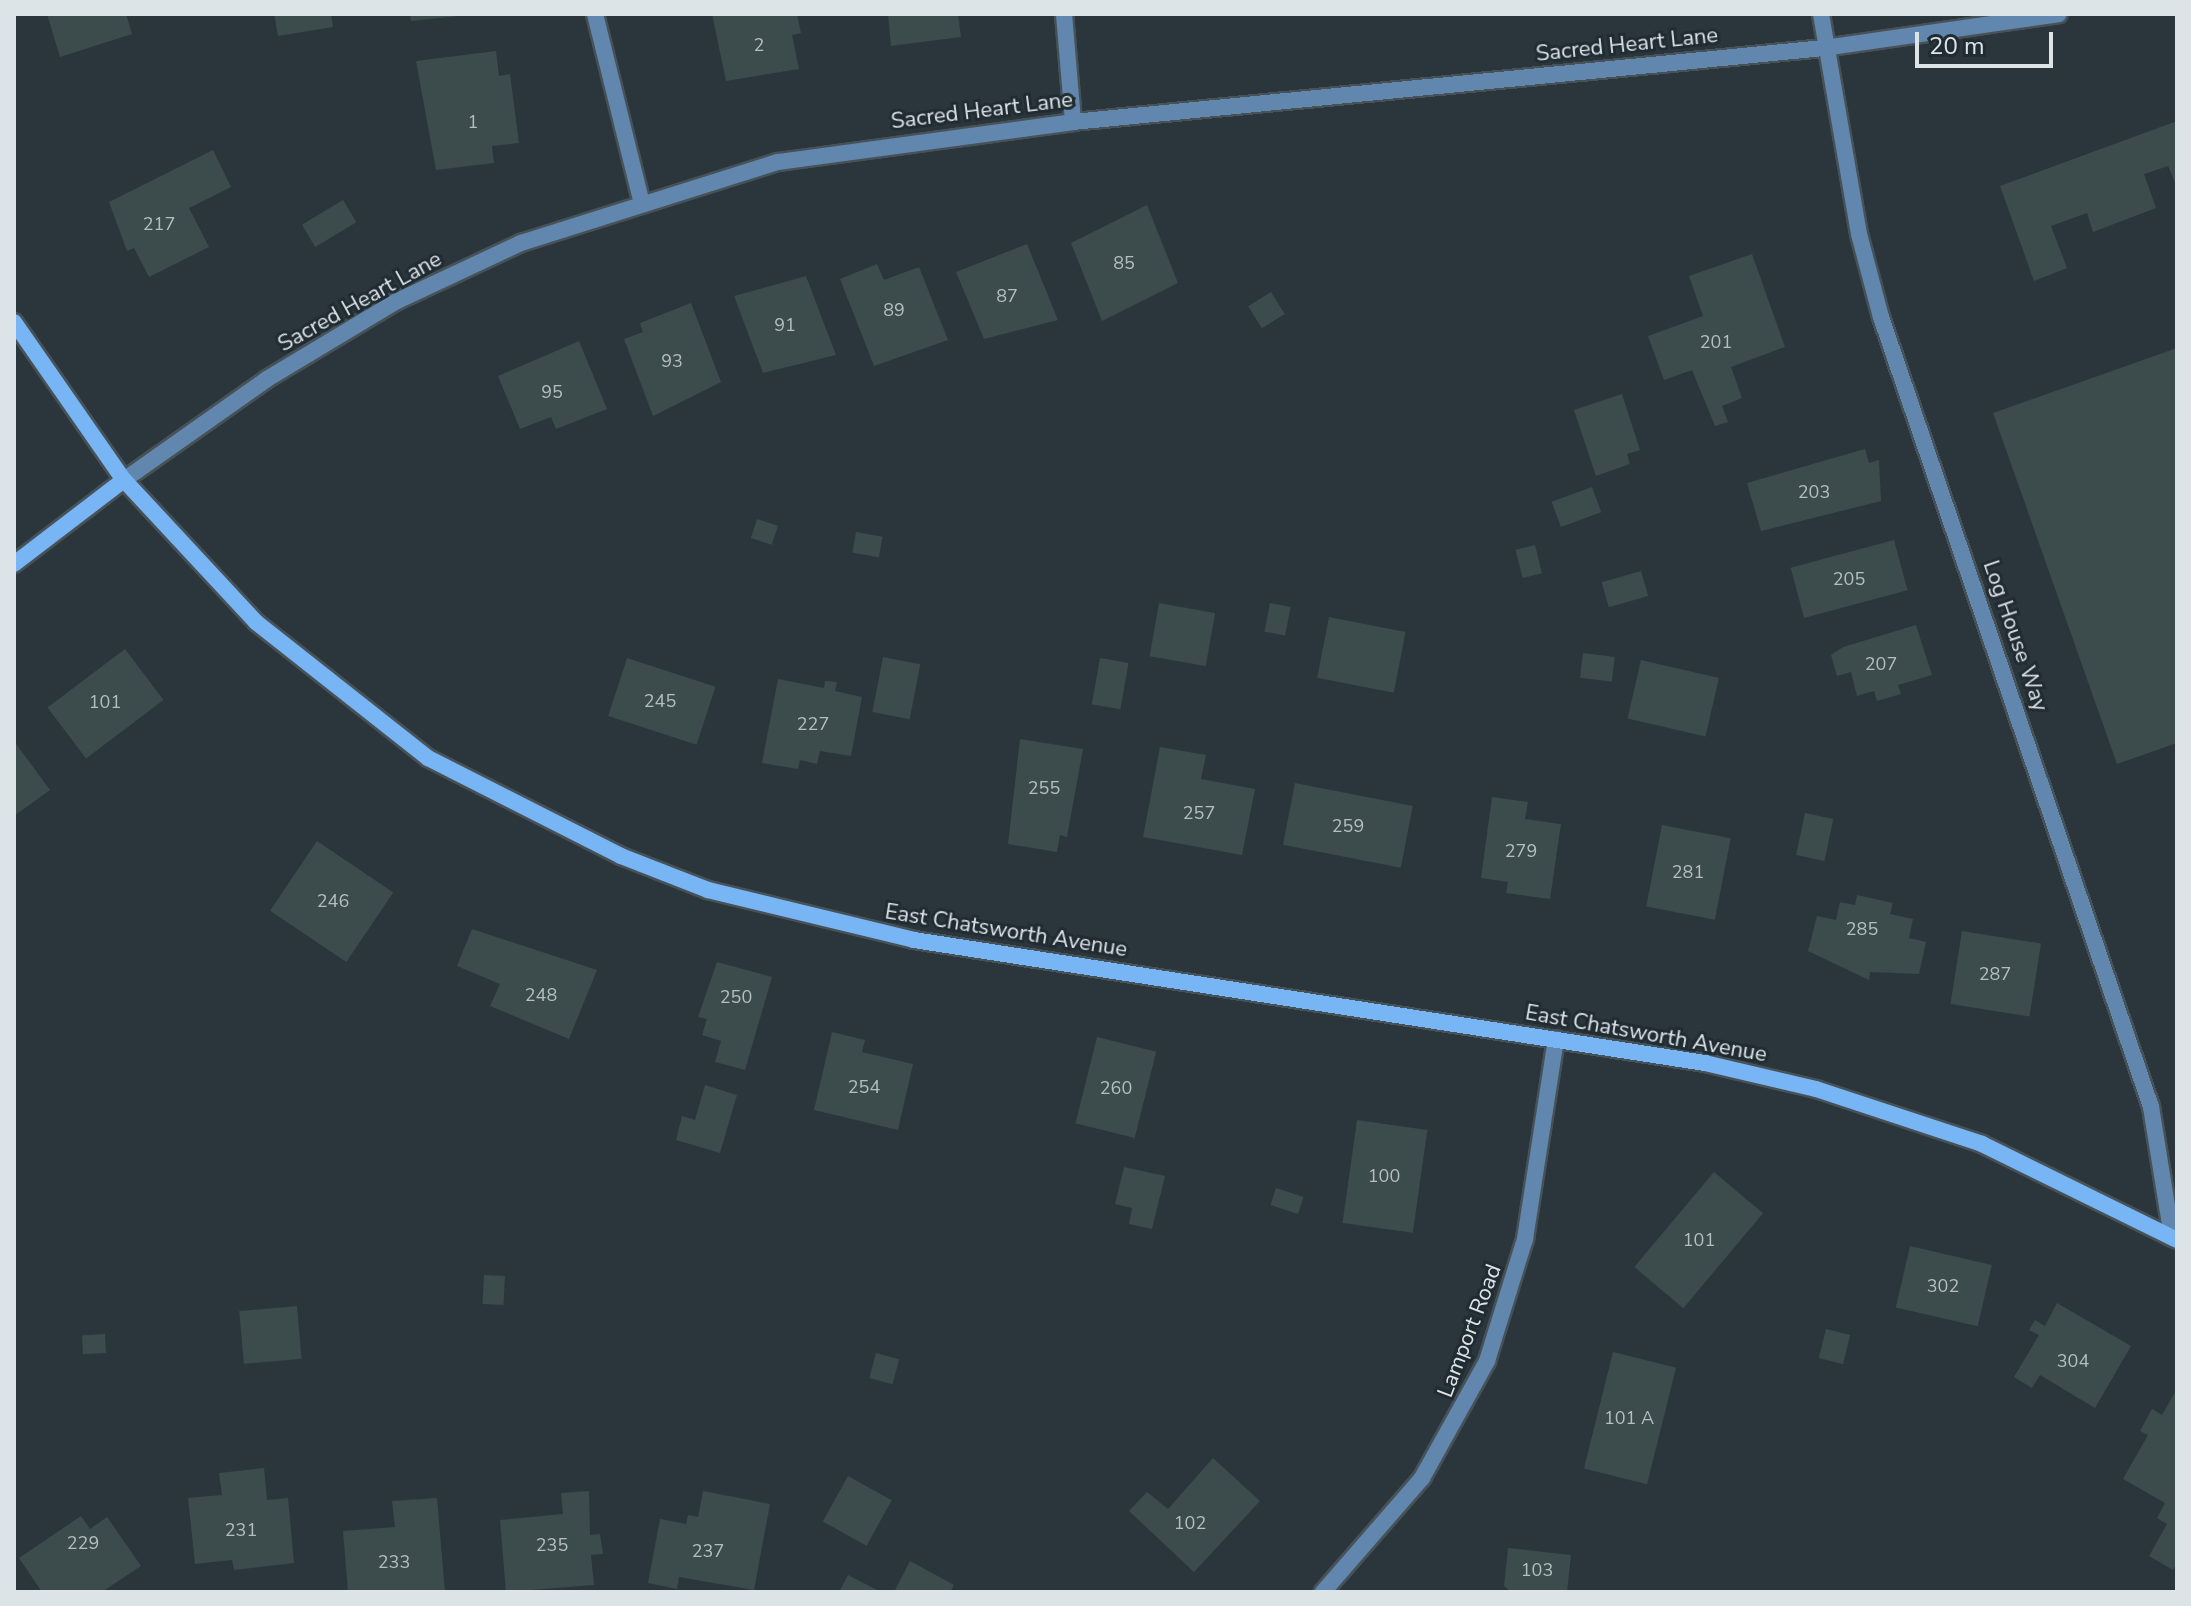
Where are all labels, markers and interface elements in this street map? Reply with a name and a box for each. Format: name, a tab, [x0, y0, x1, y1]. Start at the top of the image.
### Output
scale bar	[1919, 16, 2057, 66]
street label: Sacred Heart Lane	[1535, 22, 1719, 68]
text: 20 m	[1929, 30, 1985, 62]
house number: 2	[754, 34, 764, 56]
street label: Sacred Heart Lane	[890, 87, 1074, 135]
house number: 1	[468, 111, 478, 133]
house number: 217	[143, 213, 175, 235]
street label: Sacred Heart Lane	[274, 246, 446, 358]
house number: 85	[1113, 252, 1135, 274]
house number: 87	[996, 285, 1018, 307]
house number: 89	[883, 299, 905, 321]
house number: 91	[774, 314, 796, 336]
house number: 201	[1700, 331, 1732, 353]
house number: 93	[661, 350, 683, 372]
house number: 95	[541, 381, 563, 403]
house number: 203	[1798, 481, 1830, 503]
street label: Log House Way	[1977, 557, 2053, 715]
house number: 205	[1833, 568, 1865, 590]
house number: 207	[1865, 653, 1897, 675]
house number: 245	[644, 690, 676, 712]
house number: 101	[89, 691, 121, 713]
house number: 227	[797, 713, 829, 735]
house number: 255	[1028, 777, 1060, 799]
house number: 257	[1183, 802, 1215, 824]
house number: 259	[1332, 815, 1364, 837]
house number: 279	[1505, 840, 1537, 862]
house number: 281	[1672, 861, 1704, 883]
house number: 246	[317, 890, 349, 912]
street label: East Chatsworth Avenue	[883, 899, 1129, 963]
house number: 285	[1846, 918, 1878, 940]
house number: 287	[1979, 963, 2011, 985]
house number: 248	[525, 984, 557, 1006]
house number: 250	[720, 986, 752, 1008]
street label: East Chatsworth Avenue	[1523, 1000, 1769, 1068]
house number: 254	[848, 1076, 880, 1098]
house number: 260	[1100, 1077, 1132, 1099]
house number: 100	[1368, 1165, 1400, 1187]
house number: 101	[1683, 1229, 1715, 1251]
street label: Lamport Road	[1433, 1261, 1507, 1401]
house number: 302	[1927, 1275, 1959, 1297]
house number: 304	[2057, 1350, 2089, 1372]
house number: 101 A	[1604, 1407, 1654, 1429]
house number: 102	[1174, 1512, 1206, 1534]
house number: 231	[225, 1519, 257, 1541]
house number: 229	[67, 1532, 99, 1554]
house number: 235	[536, 1534, 568, 1556]
house number: 237	[692, 1540, 724, 1562]
house number: 233	[378, 1551, 410, 1573]
house number: 103	[1521, 1559, 1553, 1581]

